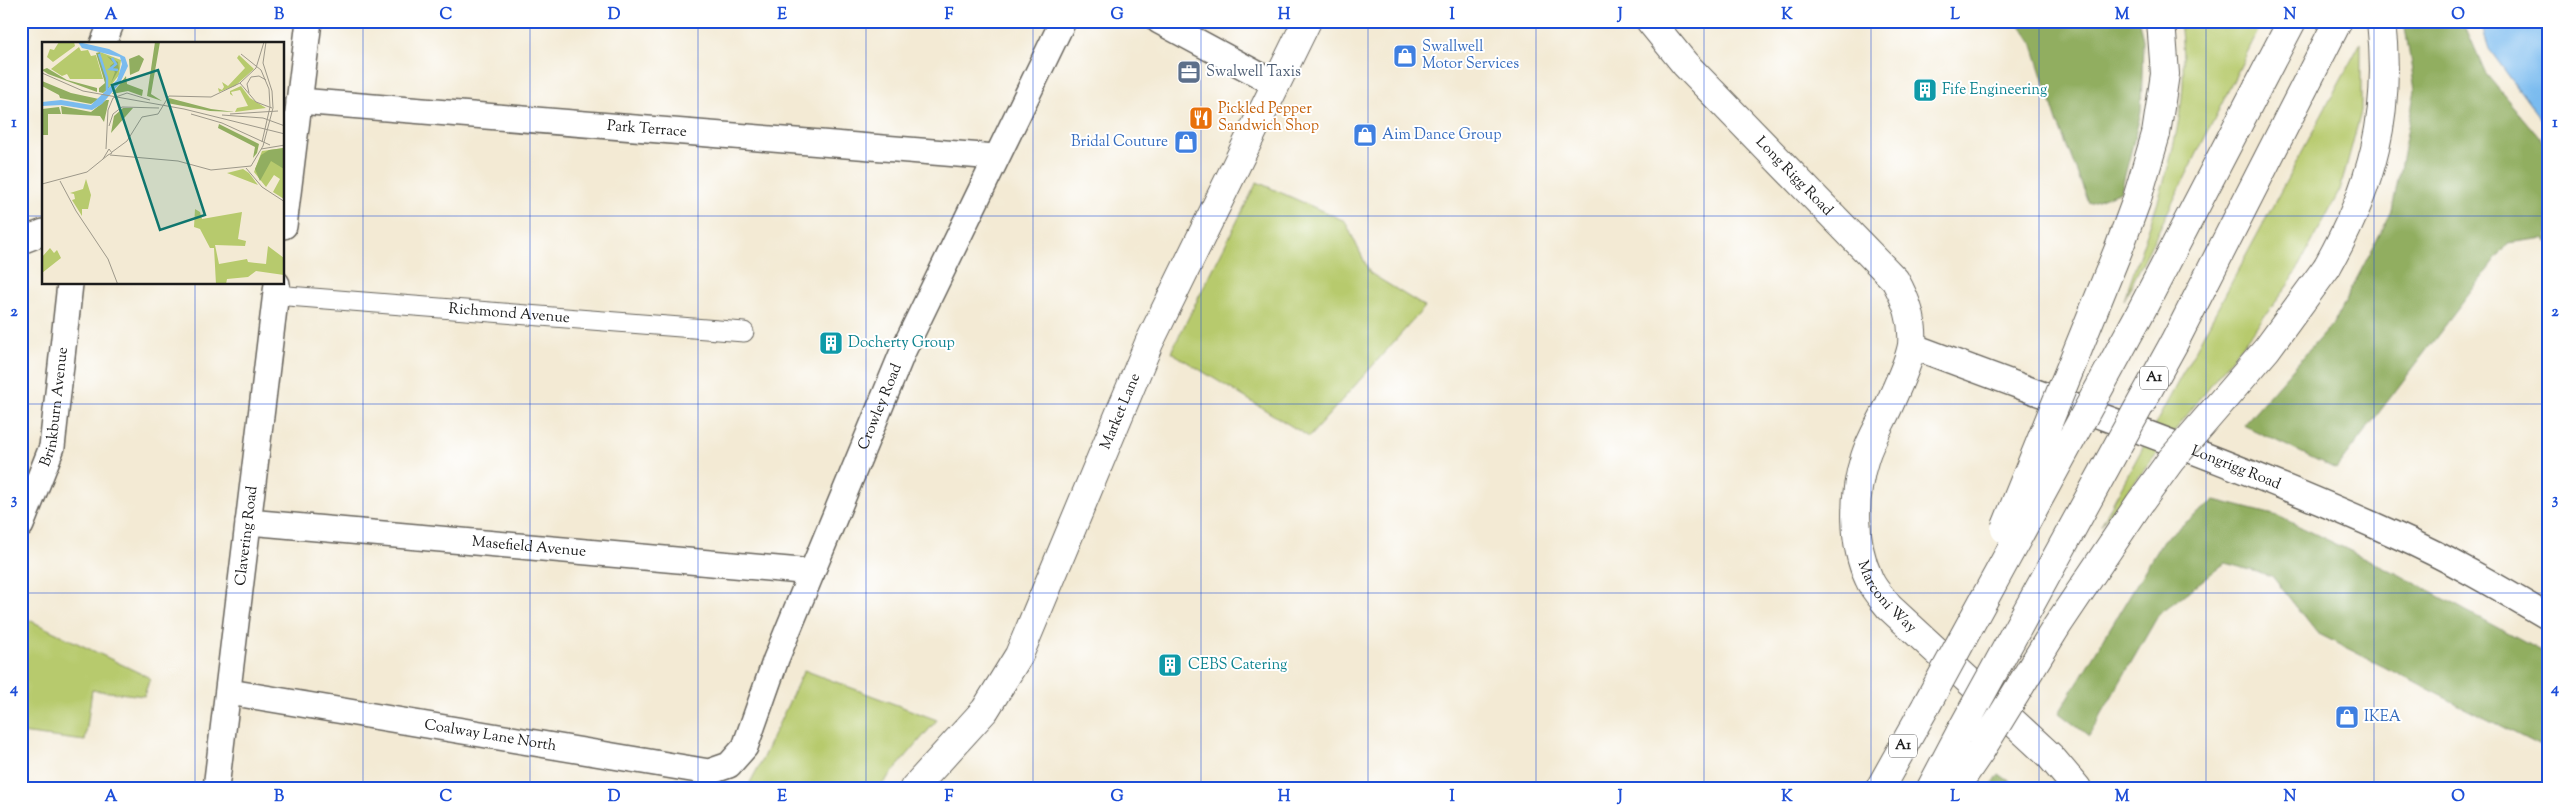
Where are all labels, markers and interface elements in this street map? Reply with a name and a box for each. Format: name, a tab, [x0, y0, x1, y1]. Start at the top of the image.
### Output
text: A	[105, 4, 118, 27]
text: B	[274, 4, 284, 27]
text: C	[440, 4, 453, 27]
text: D	[608, 4, 621, 27]
text: E	[777, 4, 787, 27]
text: F	[945, 4, 954, 27]
text: G	[1110, 4, 1124, 27]
text: H	[1278, 4, 1291, 27]
text: I	[1449, 4, 1455, 27]
text: J	[1616, 4, 1623, 27]
text: K	[1781, 4, 1793, 27]
text: L	[1950, 4, 1960, 27]
text: M	[2115, 4, 2130, 27]
text: N	[2284, 4, 2297, 27]
text: O	[2451, 4, 2465, 27]
place label: Swallwell Motor Services	[1422, 37, 1519, 75]
inset map	[42, 42, 285, 285]
shop icon: Swallwell Motor Services	[1392, 43, 1418, 69]
office icon: Swalwell Taxis	[1176, 59, 1202, 85]
place label: Swalwell Taxis	[1206, 62, 1301, 83]
building icon: Fife Engineering	[1912, 77, 1938, 103]
place label: Fife Engineering	[1942, 80, 2047, 101]
place label: Pickled Pepper Sandwich Shop	[1218, 99, 1319, 137]
restaurant icon: Pickled Pepper Sandwich Shop	[1188, 105, 1214, 131]
text: 1	[11, 112, 17, 135]
text: 1	[2552, 112, 2558, 135]
street label: Park Terrace	[606, 115, 688, 143]
shop icon: Aim Dance Group	[1352, 122, 1378, 148]
place label: Aim Dance Group	[1382, 125, 1502, 146]
shop icon: Bridal Couture	[1173, 129, 1199, 155]
place label: Bridal Couture	[1071, 132, 1168, 153]
street label: Long Rigg Road	[1751, 132, 1838, 221]
street label: Richmond Avenue	[448, 298, 571, 329]
text: 2	[10, 301, 18, 324]
text: 2	[2551, 301, 2559, 324]
building icon: Docherty Group	[818, 330, 844, 356]
place label: Docherty Group	[848, 333, 955, 354]
street label: Brinkburn Avenue	[35, 346, 73, 470]
street label: Crowley Road	[853, 360, 908, 453]
road number: A1	[2140, 366, 2168, 389]
street label: Market Lane	[1095, 370, 1146, 453]
street label: Longrigg Road	[2188, 441, 2284, 495]
street label: Clavering Road	[230, 484, 263, 587]
text: 3	[11, 489, 18, 512]
text: 3	[2552, 489, 2559, 512]
street label: Masefield Avenue	[471, 531, 587, 562]
street label: Marconi Way	[1852, 558, 1921, 638]
building icon: CEBS Catering	[1157, 652, 1183, 678]
place label: CEBS Catering	[1188, 655, 1287, 676]
text: 4	[9, 678, 18, 701]
text: 4	[2550, 678, 2559, 701]
shop icon: IKEA	[2334, 704, 2360, 730]
place label: IKEA	[2364, 707, 2401, 728]
street label: Coalway Lane North	[423, 714, 558, 757]
road number: A1	[1889, 734, 1917, 758]
text: A	[105, 786, 118, 809]
text: B	[274, 786, 284, 809]
text: C	[440, 786, 453, 809]
text: D	[608, 786, 621, 809]
text: E	[777, 786, 787, 809]
text: F	[945, 786, 954, 809]
text: G	[1110, 786, 1124, 809]
text: H	[1278, 786, 1291, 809]
text: I	[1449, 786, 1455, 809]
text: J	[1616, 786, 1623, 809]
text: K	[1781, 786, 1793, 809]
text: L	[1950, 786, 1960, 809]
text: M	[2115, 786, 2130, 809]
text: N	[2284, 786, 2297, 809]
text: O	[2451, 786, 2465, 809]

